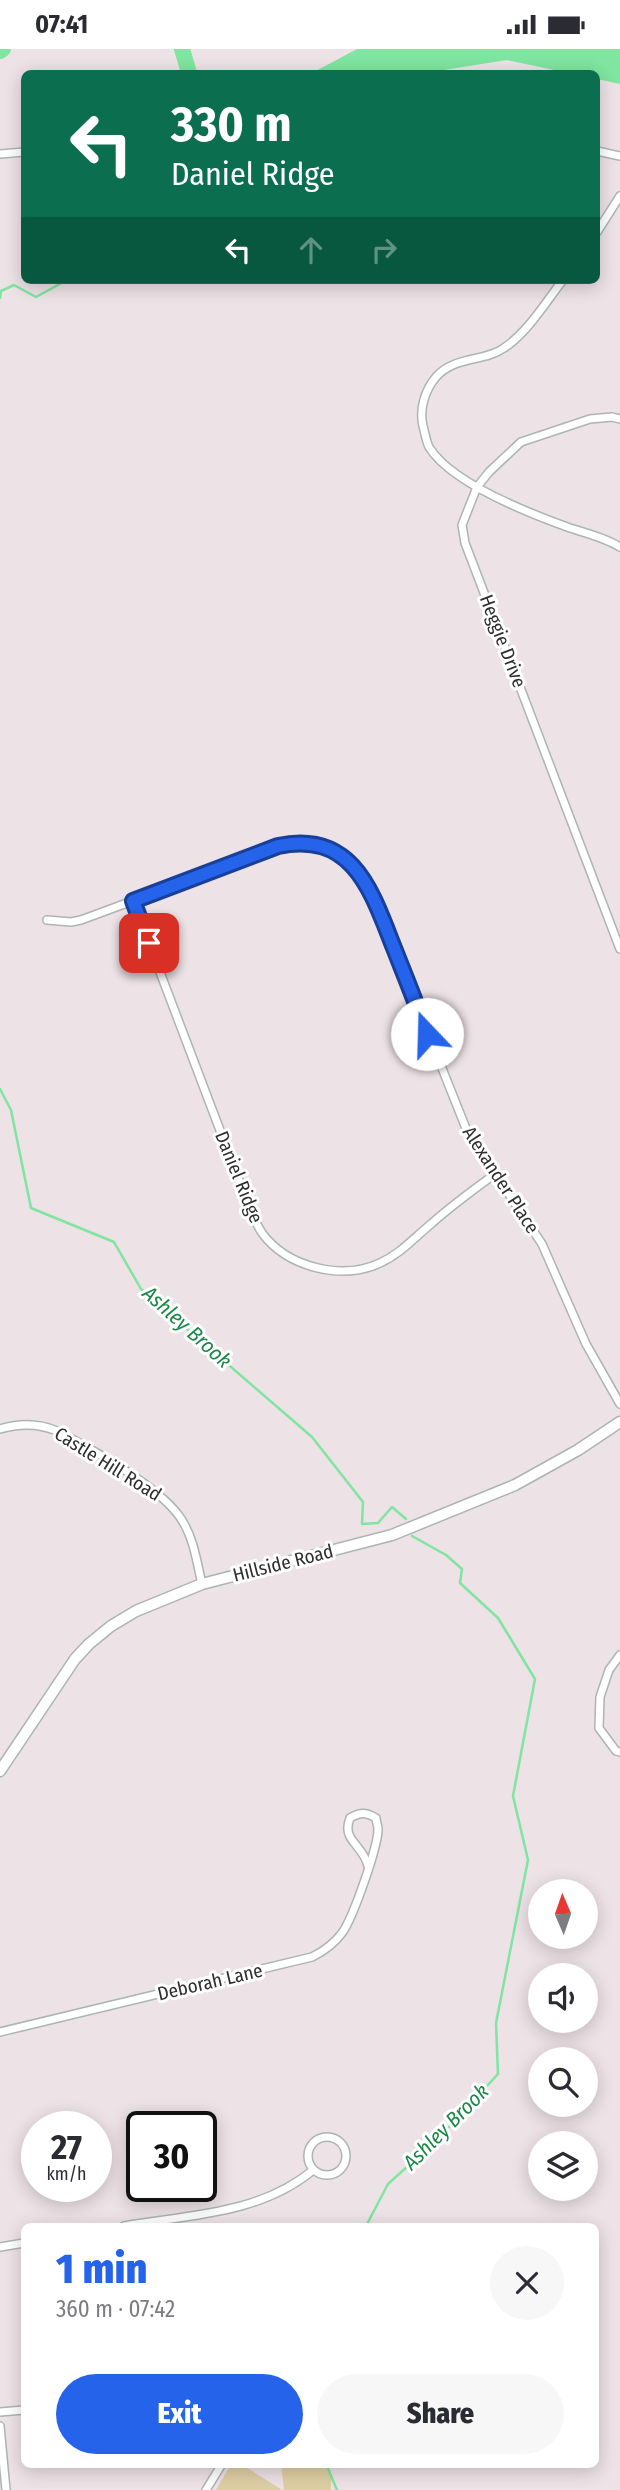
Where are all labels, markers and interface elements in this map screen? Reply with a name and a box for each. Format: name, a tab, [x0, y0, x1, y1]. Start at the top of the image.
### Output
text: 07:41	[35, 9, 88, 40]
text: 330 m	[171, 95, 292, 154]
icon: left	[56, 98, 147, 189]
text: Daniel Ridge	[171, 155, 335, 193]
icon: left	[219, 231, 257, 269]
icon: ahead	[292, 231, 330, 269]
icon: right	[365, 231, 403, 269]
street label: Heggie Drive	[475, 591, 531, 691]
pin	[119, 913, 179, 973]
icon: arrive	[130, 924, 168, 962]
position arrow	[390, 997, 464, 1071]
street label: Alexander Place	[458, 1122, 544, 1238]
street label: Daniel Ridge	[210, 1128, 268, 1226]
water label: Ashley Brook	[136, 1280, 237, 1374]
street label: Castle Hill Road	[50, 1422, 166, 1506]
street label: Hillside Road	[230, 1539, 336, 1587]
north arrow	[528, 1879, 598, 1949]
map controls	[528, 1879, 598, 2201]
street label: Deborah Lane	[155, 1959, 265, 2005]
button: sound	[528, 1963, 598, 2033]
button: search	[528, 2047, 598, 2117]
water label: Ashley Brook	[397, 2079, 494, 2176]
speed limit sign: 30	[126, 2111, 217, 2202]
text: 27	[51, 2126, 82, 2168]
button: layers	[528, 2131, 598, 2201]
text: km/h	[46, 2163, 87, 2185]
text: 1 min	[56, 2244, 147, 2294]
button: close	[490, 2246, 564, 2320]
text: 360 m · 07:42	[56, 2295, 175, 2323]
button: Exit	[56, 2374, 303, 2454]
button: Share	[317, 2374, 564, 2454]

